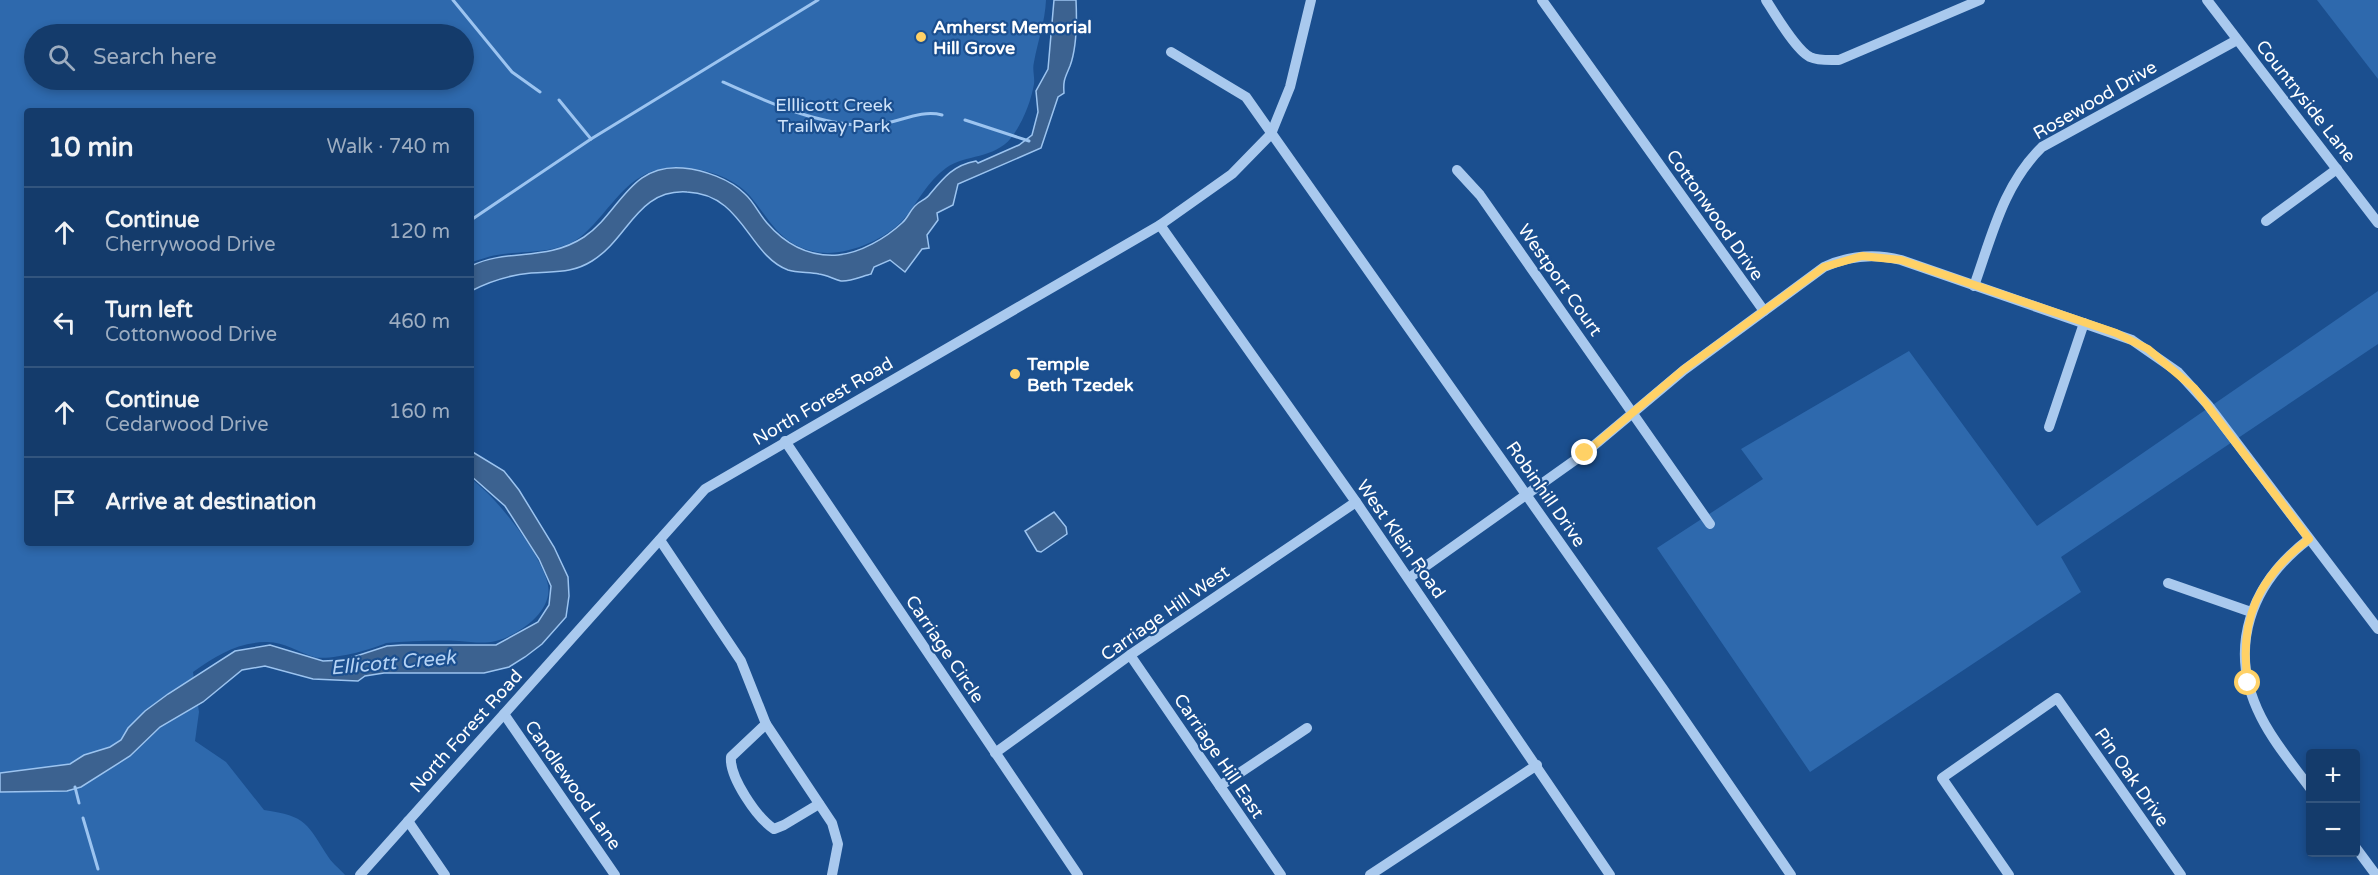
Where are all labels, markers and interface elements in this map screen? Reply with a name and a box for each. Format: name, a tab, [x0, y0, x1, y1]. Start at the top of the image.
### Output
place label: Amherst Memorial Hill Grove	[933, 16, 1092, 59]
search box	[24, 24, 474, 90]
marker: Amherst Memorial Hill Grove	[914, 30, 928, 44]
street label: Countryside Lane	[2251, 35, 2361, 167]
icon: search	[45, 41, 78, 74]
text: Search here	[93, 44, 217, 70]
street label: Rosewood Drive	[2029, 56, 2161, 144]
park label: Elllicott Creek Trailway Park	[775, 94, 893, 137]
text: 10 min	[48, 132, 134, 163]
text: Walk · 740 m	[327, 135, 450, 159]
street label: Cottonwood Drive	[1662, 145, 1768, 285]
text: Continue	[105, 207, 200, 233]
icon: ahead	[48, 216, 81, 249]
text: 120 m	[389, 220, 450, 244]
street label: Westport Court	[1513, 220, 1607, 340]
text: Cherrywood Drive	[105, 233, 276, 257]
text: Turn left	[105, 297, 193, 323]
icon: left	[48, 306, 81, 339]
text: 460 m	[389, 310, 450, 334]
text: Cottonwood Drive	[105, 323, 277, 347]
street label: North Forest Road	[749, 352, 897, 450]
place label: Temple Beth Tzedek	[1026, 353, 1134, 396]
marker: Temple Beth Tzedek	[1008, 367, 1022, 381]
text: Continue	[105, 387, 200, 413]
icon: ahead	[48, 396, 81, 429]
text: 160 m	[389, 400, 450, 424]
text: Cedarwood Drive	[105, 413, 269, 437]
street label: Robinhill Drive	[1501, 437, 1591, 551]
route end	[1571, 439, 1597, 465]
street label: West Klein Road	[1352, 475, 1450, 603]
icon: arrive	[48, 486, 81, 519]
text: Arrive at destination	[105, 489, 316, 515]
street label: Carriage Hill West	[1097, 560, 1234, 666]
street label: Carriage Circle	[901, 591, 989, 707]
water label: Ellicott Creek	[330, 645, 459, 680]
street label: North Forest Road	[405, 665, 527, 797]
route start	[2234, 669, 2260, 695]
street label: Carriage Hill East	[1169, 689, 1269, 823]
street label: Candlewood Lane	[520, 716, 626, 854]
street label: Pin Oak Drive	[2090, 723, 2174, 831]
map controls	[2306, 749, 2360, 857]
button: +	[2306, 749, 2360, 803]
button: −	[2306, 803, 2360, 857]

